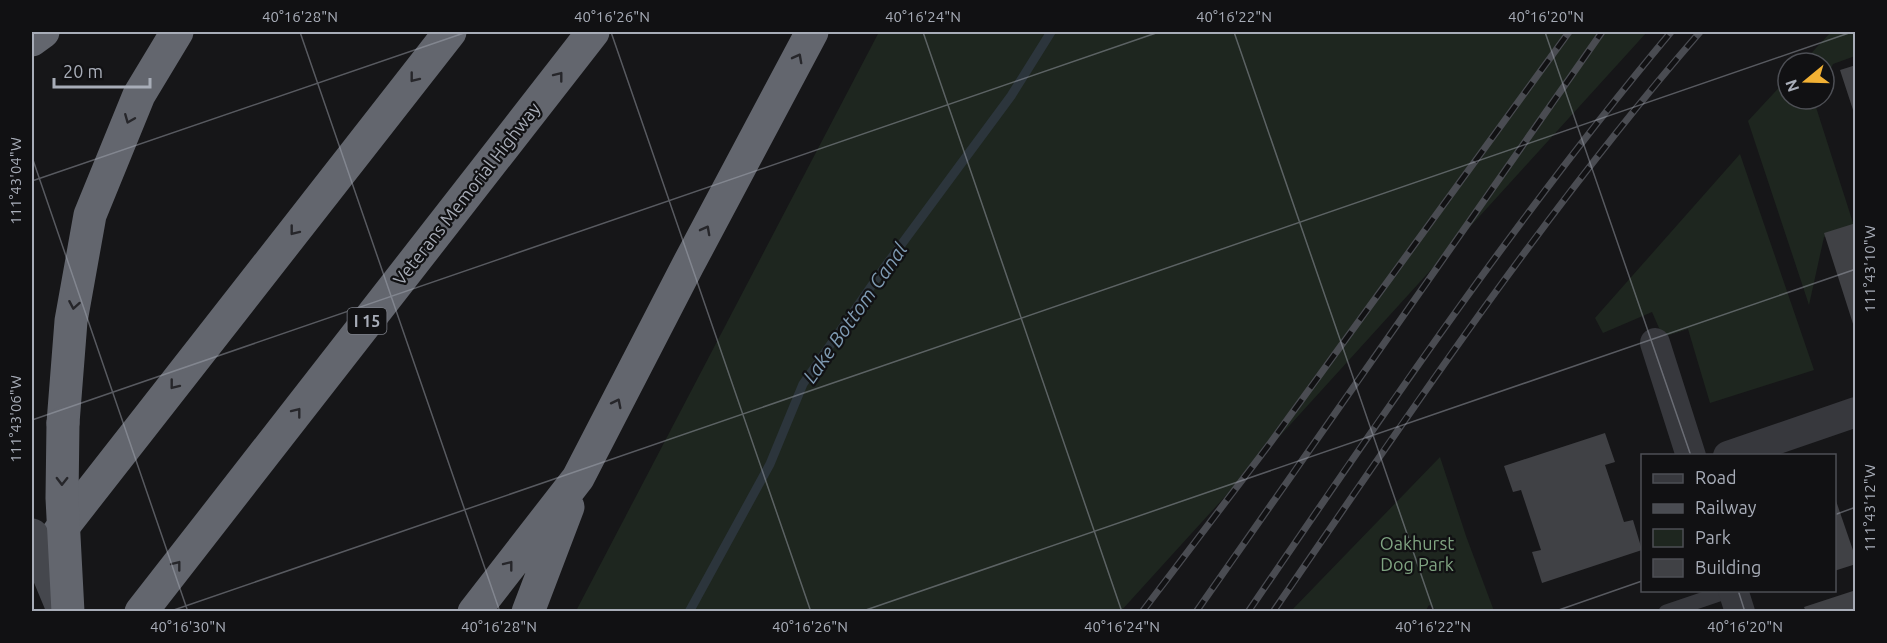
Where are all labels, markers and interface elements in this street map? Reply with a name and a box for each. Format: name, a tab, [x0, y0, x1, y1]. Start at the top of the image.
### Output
text: 40°16'28"N	[262, 8, 338, 25]
text: 40°16'26"N	[574, 8, 650, 25]
text: 40°16'24"N	[885, 8, 961, 25]
text: 40°16'22"N	[1196, 8, 1272, 25]
text: 40°16'20"N	[1508, 8, 1584, 25]
scale bar	[54, 51, 150, 89]
north arrow	[1776, 51, 1836, 111]
one-way arrow	[790, 53, 802, 64]
text: 20 m	[63, 61, 103, 81]
one-way arrow	[410, 71, 421, 82]
one-way arrow	[551, 71, 562, 82]
text: N	[1781, 77, 1802, 94]
street label: Veterans Memorial Highway	[389, 98, 544, 289]
one-way arrow	[124, 113, 136, 124]
text: 111°43'04"W	[7, 137, 24, 225]
one-way arrow	[290, 225, 301, 236]
text: 111°43'10"W	[1861, 225, 1878, 313]
one-way arrow	[699, 226, 710, 236]
water label: Lake Bottom Canal	[798, 238, 912, 387]
one-way arrow	[68, 300, 81, 310]
road number: I 15	[348, 308, 386, 334]
text: 111°43'06"W	[7, 375, 24, 463]
one-way arrow	[170, 379, 181, 390]
one-way arrow	[609, 399, 621, 410]
one-way arrow	[289, 407, 300, 418]
legend	[1641, 454, 1836, 592]
text: 111°43'12"W	[1861, 464, 1878, 552]
text: Road	[1695, 467, 1737, 487]
one-way arrow	[56, 477, 68, 486]
text: Railway	[1695, 497, 1757, 517]
text: Park	[1695, 527, 1731, 547]
park label: Oakhurst Dog Park	[1380, 533, 1454, 574]
text: Building	[1695, 557, 1761, 577]
one-way arrow	[169, 561, 180, 572]
one-way arrow	[502, 561, 513, 572]
text: 40°16'30"N	[150, 618, 226, 635]
text: 40°16'28"N	[461, 618, 537, 635]
text: 40°16'26"N	[772, 618, 848, 635]
text: 40°16'24"N	[1084, 618, 1160, 635]
text: 40°16'22"N	[1395, 618, 1471, 635]
text: 40°16'20"N	[1707, 618, 1783, 635]

